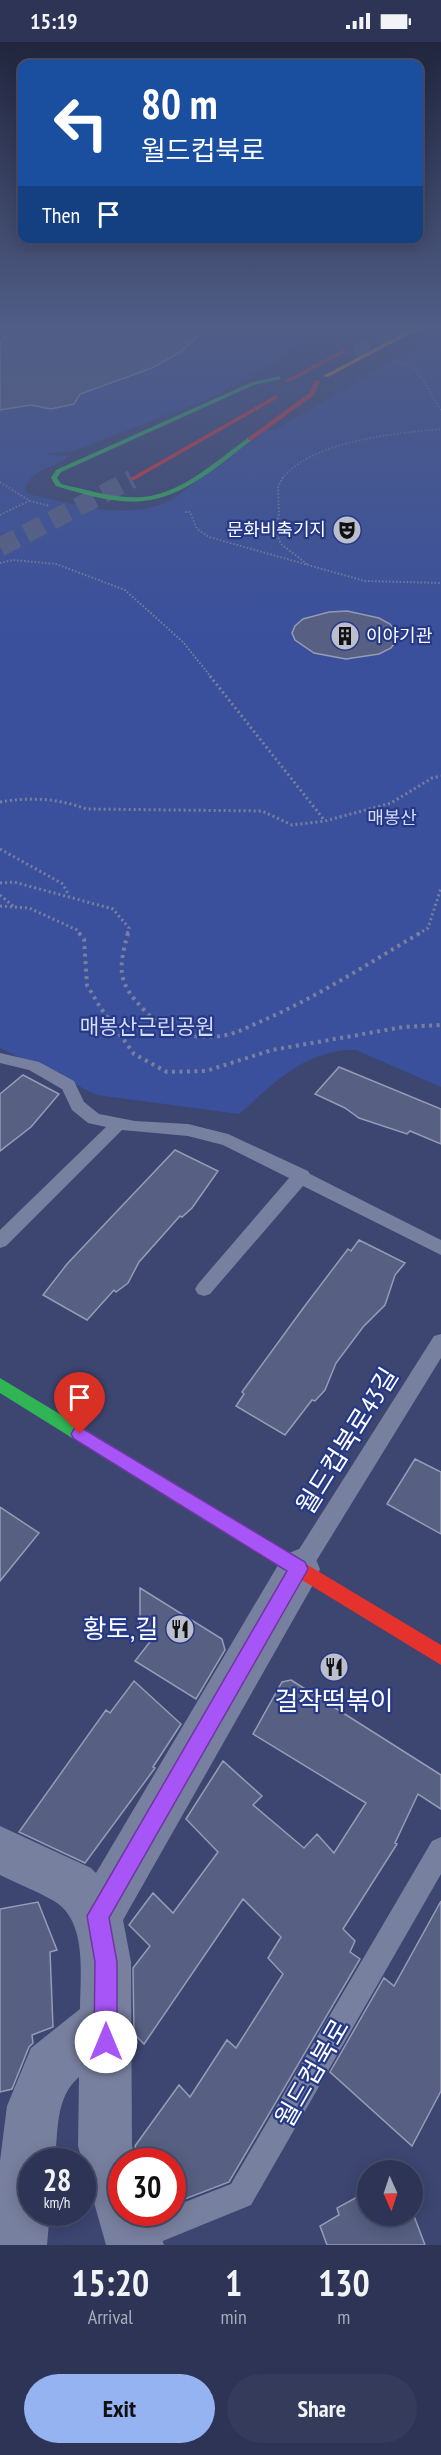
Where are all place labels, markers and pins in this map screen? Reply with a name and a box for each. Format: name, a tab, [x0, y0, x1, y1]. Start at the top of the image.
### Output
theatre icon: 문화비축기지	[331, 514, 363, 546]
place label: 문화비축기지	[227, 518, 326, 541]
building icon: 이야기관	[329, 620, 361, 652]
place label: 이야기관	[366, 624, 433, 647]
pin	[54, 1372, 105, 1434]
place label: 황토,길	[82, 1612, 159, 1645]
restaurant icon: 황토,길	[164, 1613, 196, 1645]
restaurant icon: 걸작떡볶이	[318, 1651, 350, 1683]
place label: 걸작떡볶이	[274, 1684, 394, 1717]

